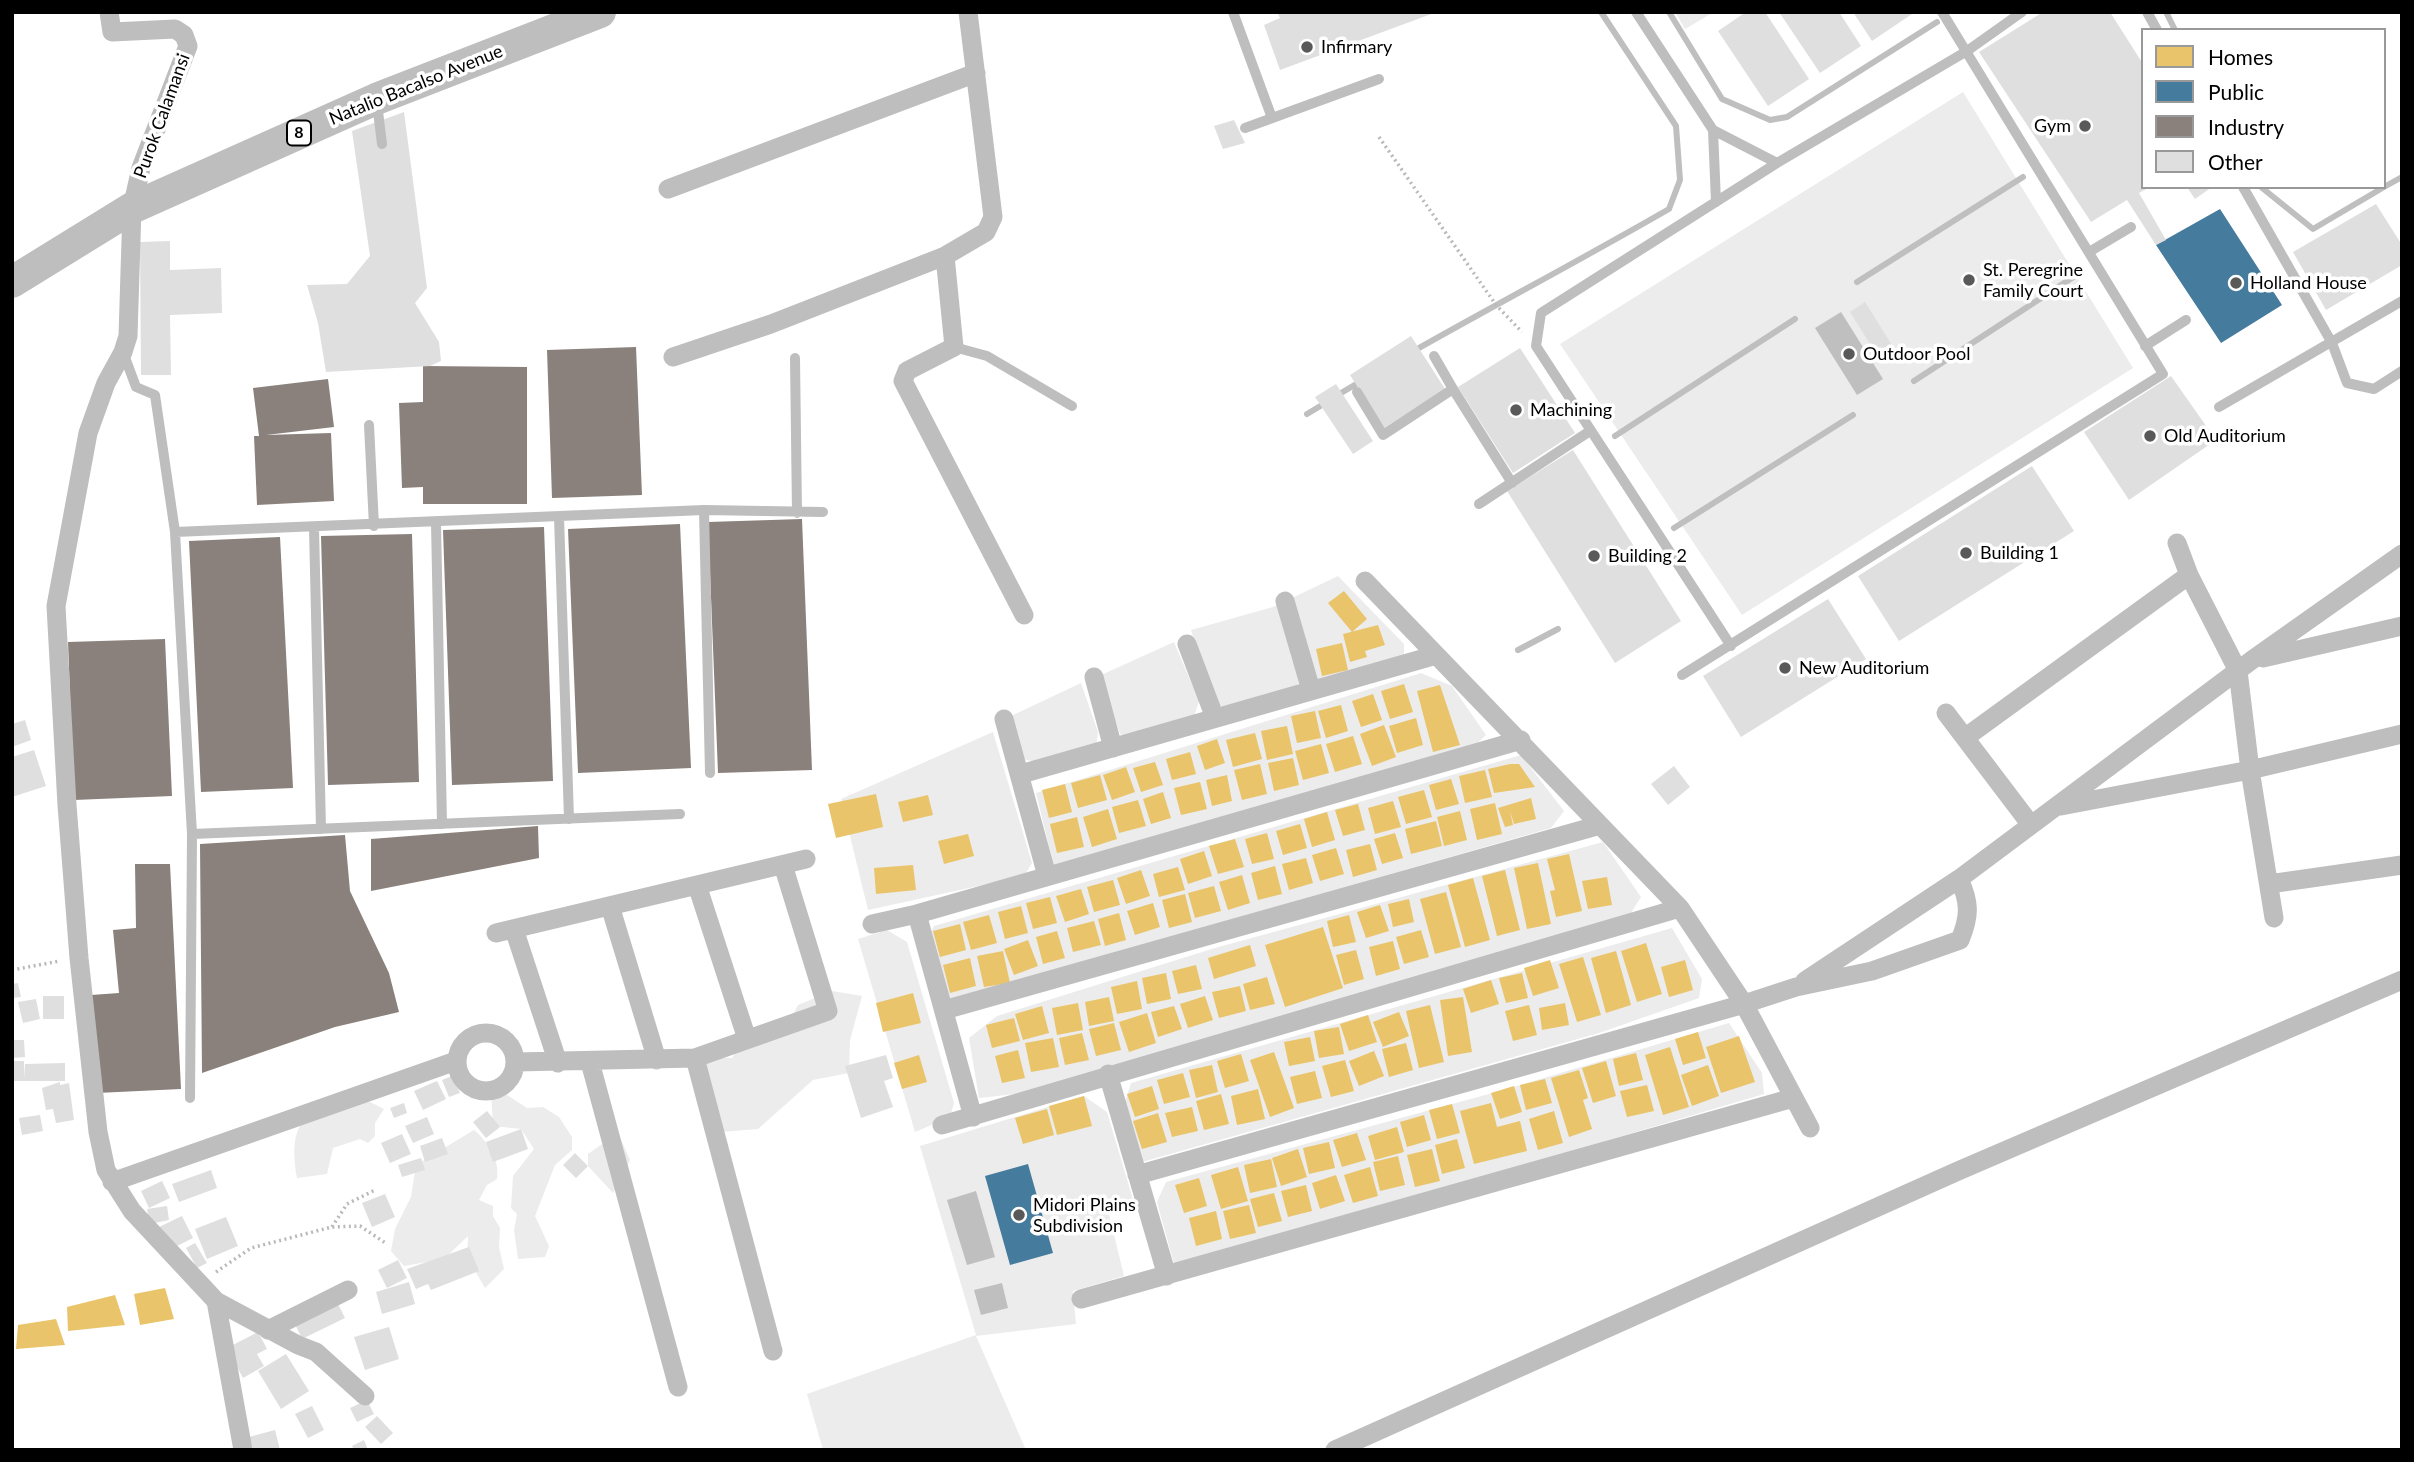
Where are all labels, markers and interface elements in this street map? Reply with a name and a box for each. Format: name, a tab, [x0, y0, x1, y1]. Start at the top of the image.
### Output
legend	[2141, 28, 2386, 189]
place label: Infirmary	[1321, 36, 1392, 58]
marker: Infirmary	[1299, 39, 1315, 55]
street label: Natalio Bacalso Avenue	[326, 40, 506, 130]
text: Homes	[2208, 44, 2273, 69]
street label: Purok Calamansi	[129, 51, 195, 181]
text: Public	[2208, 79, 2264, 104]
text: Industry	[2208, 114, 2284, 139]
place label: Gym	[2034, 115, 2071, 137]
marker: Gym	[2077, 118, 2093, 134]
road number: 8	[287, 120, 311, 146]
text: Other	[2208, 149, 2263, 174]
place label: St. Peregrine Family Court	[1983, 259, 2083, 302]
marker: St. Peregrine Family Court	[1961, 272, 1977, 288]
place label: Holland House	[2250, 272, 2367, 294]
marker: Holland House	[2228, 275, 2244, 291]
place label: Outdoor Pool	[1863, 343, 1970, 365]
marker: Outdoor Pool	[1841, 346, 1857, 362]
place label: Machining	[1530, 399, 1612, 421]
marker: Machining	[1508, 402, 1524, 418]
place label: Old Auditorium	[2164, 425, 2286, 447]
marker: Old Auditorium	[2142, 428, 2158, 444]
place label: Building 1	[1980, 542, 2059, 564]
place label: Building 2	[1608, 545, 1687, 567]
marker: Building 1	[1958, 545, 1974, 561]
marker: Building 2	[1586, 548, 1602, 564]
place label: New Auditorium	[1799, 657, 1929, 679]
marker: New Auditorium	[1777, 660, 1793, 676]
place label: Midori Plains Subdivision	[1033, 1194, 1136, 1236]
marker: Midori Plains Subdivision	[1011, 1207, 1027, 1223]

